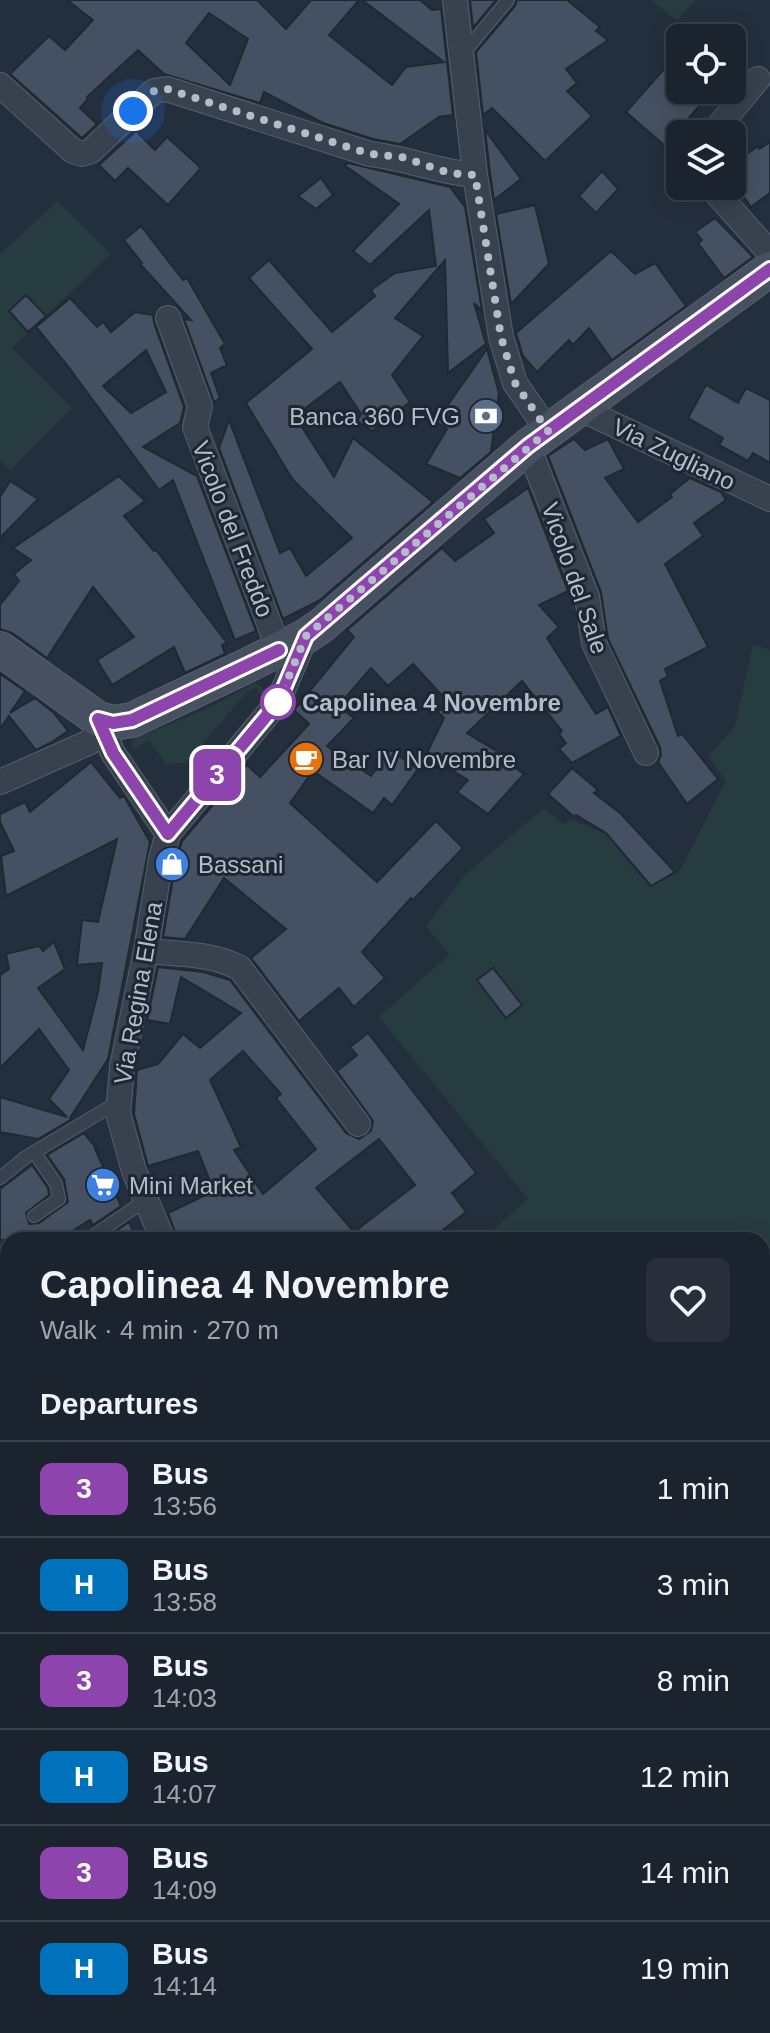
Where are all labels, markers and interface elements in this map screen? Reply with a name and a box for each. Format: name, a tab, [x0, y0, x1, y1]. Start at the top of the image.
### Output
map controls	[666, 24, 746, 200]
button: locate	[666, 24, 746, 104]
your location	[113, 91, 153, 131]
button: layers	[666, 120, 746, 200]
bank icon: Banca 360 FVG	[467, 397, 505, 435]
place label: Banca 360 FVG	[289, 403, 460, 430]
street label: Via Zugliano	[608, 413, 740, 495]
street label: Vicolo del Freddo	[187, 437, 279, 621]
street label: Vicolo del Sale	[536, 499, 614, 657]
marker: Capolinea 4 Novembre	[261, 685, 295, 719]
place label: Capolinea 4 Novembre	[302, 689, 561, 716]
cafe icon: Bar IV Novembre	[287, 740, 325, 778]
place label: Bar IV Novembre	[332, 746, 516, 773]
line badge: 3	[191, 749, 243, 801]
text: 3	[209, 759, 225, 790]
shop icon: Bassani	[153, 845, 191, 883]
place label: Bassani	[198, 851, 283, 878]
street label: Via Regina Elena	[109, 899, 167, 1086]
supermarket icon: Mini Market	[84, 1166, 122, 1204]
place label: Mini Market	[129, 1172, 253, 1199]
button: heart	[646, 1258, 730, 1342]
text: Capolinea 4 Novembre	[40, 1264, 450, 1306]
text: Walk · 4 min · 270 m	[40, 1315, 279, 1345]
text: Departures	[40, 1387, 198, 1420]
text: Bus	[152, 1457, 209, 1490]
text: 1 min	[657, 1472, 730, 1505]
text: 3	[76, 1473, 92, 1504]
text: 13:56	[152, 1491, 217, 1521]
text: Bus	[152, 1553, 209, 1586]
text: 3 min	[657, 1568, 730, 1601]
text: H	[74, 1569, 94, 1600]
text: 13:58	[152, 1587, 217, 1617]
text: Bus	[152, 1649, 209, 1682]
text: 8 min	[657, 1664, 730, 1697]
text: 3	[76, 1665, 92, 1696]
text: 14:03	[152, 1683, 217, 1713]
text: Bus	[152, 1745, 209, 1778]
text: 12 min	[640, 1760, 730, 1793]
text: H	[74, 1761, 94, 1792]
text: 14:07	[152, 1779, 217, 1809]
text: Bus	[152, 1841, 209, 1874]
text: 14 min	[640, 1856, 730, 1889]
text: 3	[76, 1857, 92, 1888]
text: 14:09	[152, 1875, 217, 1905]
text: Bus	[152, 1937, 209, 1970]
text: 19 min	[640, 1952, 730, 1985]
text: H	[74, 1953, 94, 1984]
text: 14:14	[152, 1971, 217, 2001]

